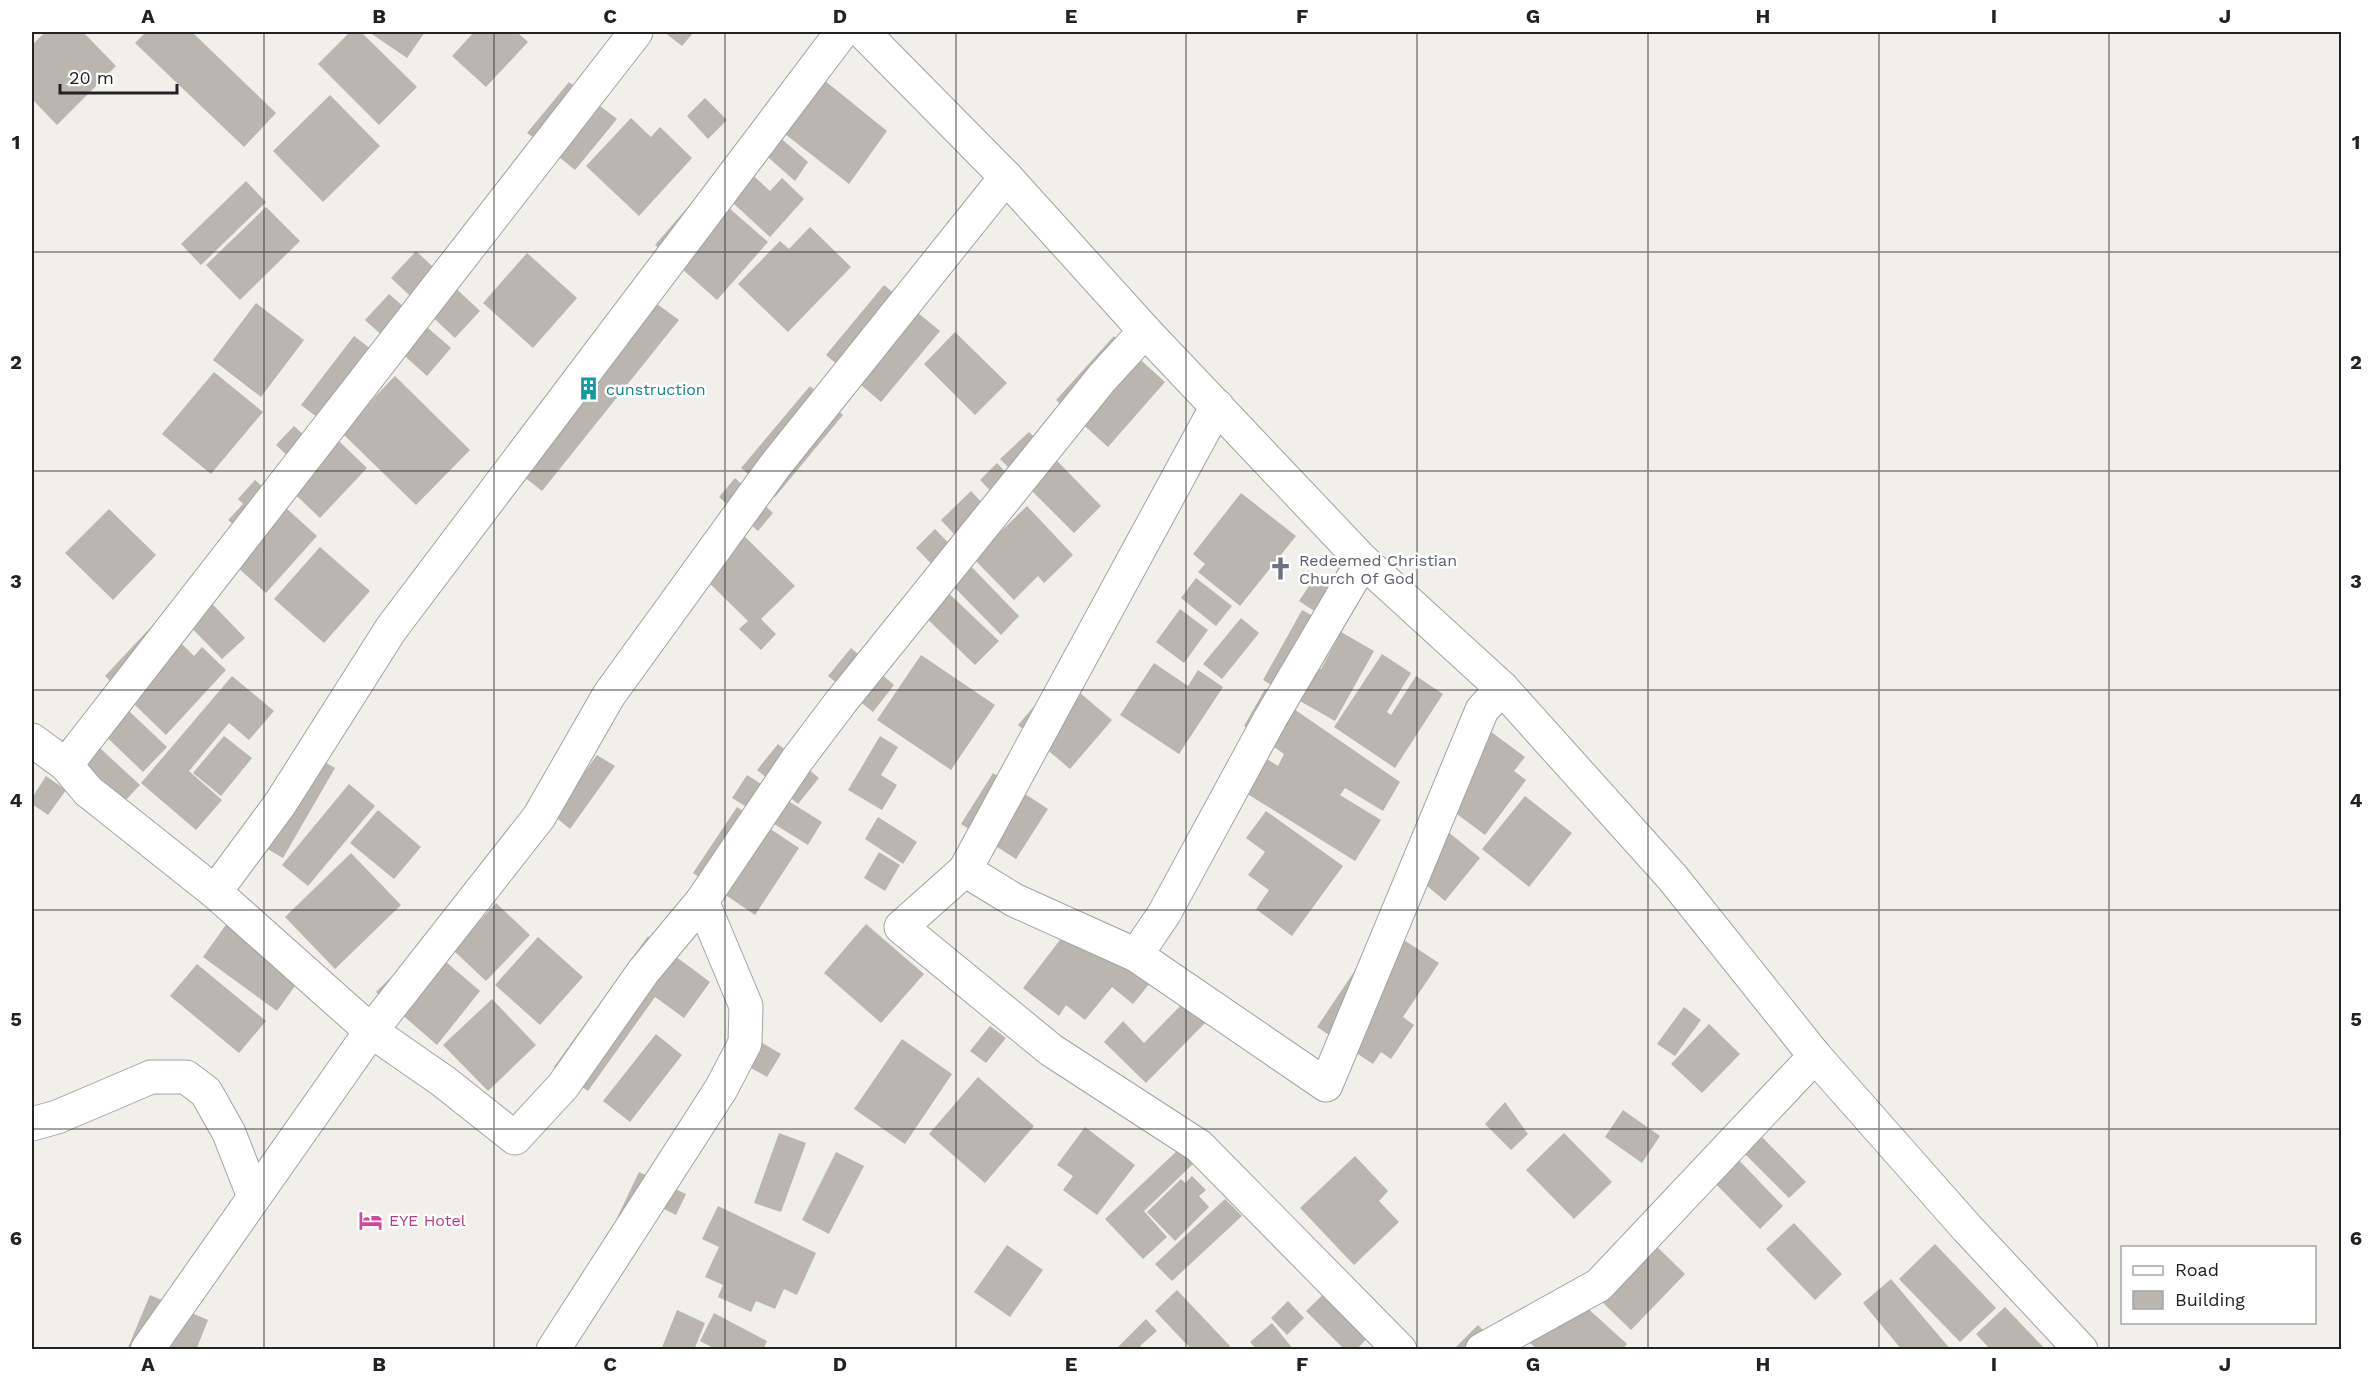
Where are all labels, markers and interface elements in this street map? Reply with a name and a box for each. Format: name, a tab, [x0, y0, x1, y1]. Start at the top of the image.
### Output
text: A	[141, 4, 155, 28]
text: B	[372, 4, 386, 28]
text: C	[603, 4, 617, 28]
text: D	[833, 4, 847, 28]
text: E	[1065, 4, 1077, 28]
text: F	[1296, 4, 1308, 28]
text: G	[1526, 4, 1540, 28]
text: H	[1756, 4, 1770, 28]
text: I	[1991, 4, 1997, 28]
text: J	[2219, 4, 2231, 28]
scale bar	[60, 57, 177, 95]
text: 20 m	[69, 67, 114, 88]
text: 1	[12, 130, 20, 154]
text: 1	[2352, 130, 2360, 154]
text: 2	[10, 350, 22, 374]
text: 2	[2350, 350, 2362, 374]
building icon: cunstruction	[575, 376, 601, 402]
place label: cunstruction	[606, 380, 706, 399]
place label: Redeemed Christian Church Of God	[1299, 551, 1457, 588]
church icon: Redeemed Christian Church Of God	[1268, 556, 1294, 582]
text: 3	[10, 569, 22, 593]
text: 3	[2350, 569, 2362, 593]
text: 4	[10, 788, 23, 812]
text: 4	[2350, 788, 2363, 812]
text: 5	[10, 1007, 22, 1031]
text: 5	[2350, 1007, 2362, 1031]
hotel icon: EYE Hotel	[358, 1207, 384, 1233]
place label: EYE Hotel	[389, 1211, 466, 1230]
text: 6	[10, 1226, 22, 1250]
text: 6	[2350, 1226, 2362, 1250]
legend	[2121, 1246, 2316, 1324]
text: Road	[2175, 1259, 2219, 1280]
text: Building	[2175, 1289, 2245, 1310]
text: A	[141, 1352, 155, 1376]
text: B	[372, 1352, 386, 1376]
text: C	[603, 1352, 617, 1376]
text: D	[833, 1352, 847, 1376]
text: E	[1065, 1352, 1077, 1376]
text: F	[1296, 1352, 1308, 1376]
text: G	[1526, 1352, 1540, 1376]
text: H	[1756, 1352, 1770, 1376]
text: I	[1991, 1352, 1997, 1376]
text: J	[2219, 1352, 2231, 1376]

